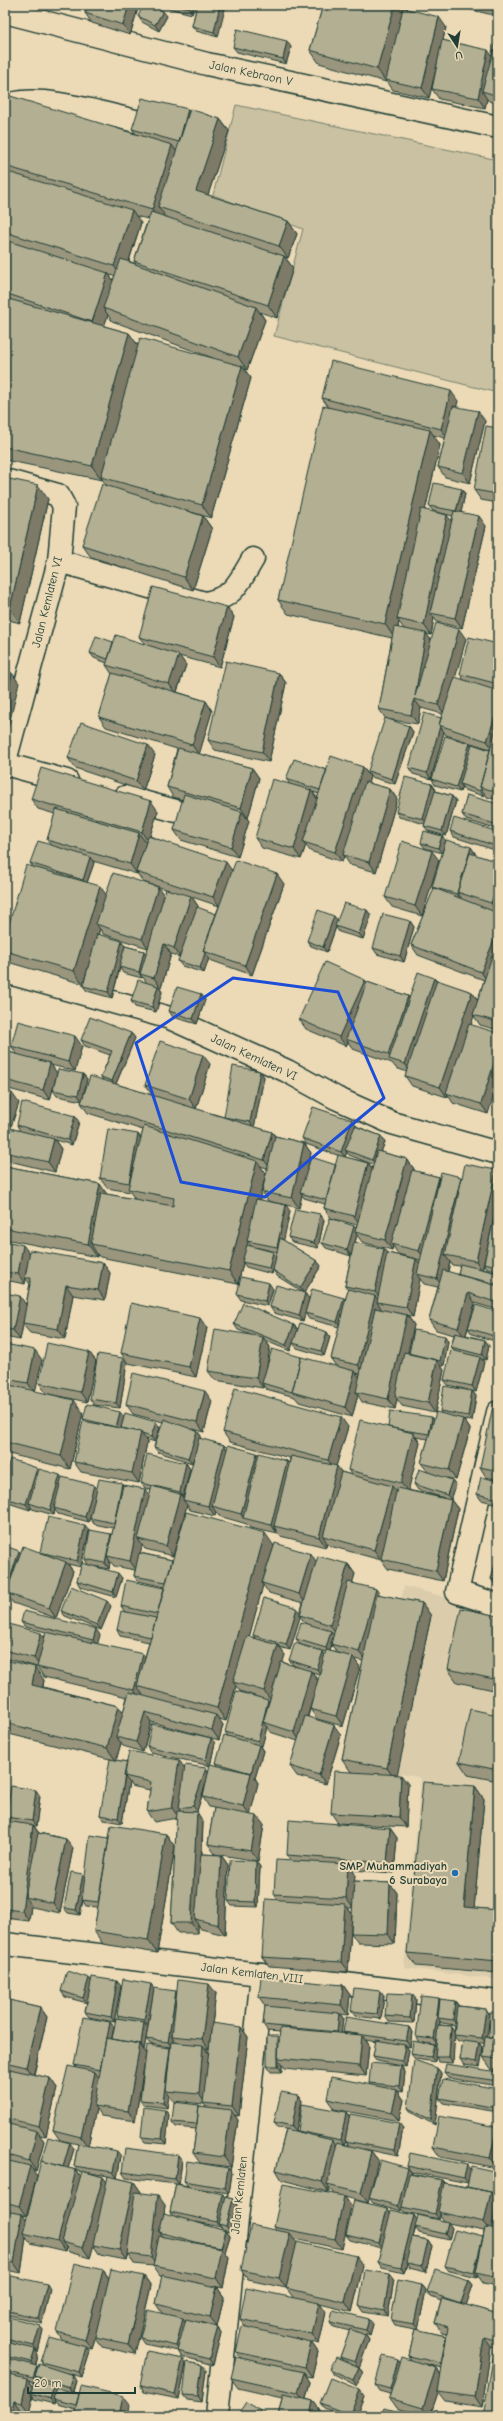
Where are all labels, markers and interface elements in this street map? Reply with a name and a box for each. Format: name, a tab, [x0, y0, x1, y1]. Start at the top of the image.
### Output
north arrow	[437, 26, 477, 66]
text: U	[454, 48, 464, 62]
street label: Jalan Kebraon V	[208, 57, 294, 89]
street label: Jalan Kemlaten VI	[29, 555, 65, 649]
street label: Jalan Kemlaten VI	[209, 1031, 300, 1083]
place label: SMP Muhammadiyah 6 Surabaya	[339, 1859, 447, 1887]
marker: SMP Muhammadiyah 6 Surabaya	[450, 1868, 460, 1878]
street label: Jalan Kemlaten VIII	[200, 1960, 304, 1986]
street label: Jalan Kemlaten	[228, 2155, 250, 2235]
scale bar	[28, 2369, 135, 2395]
text: 20 m	[34, 2376, 62, 2390]

